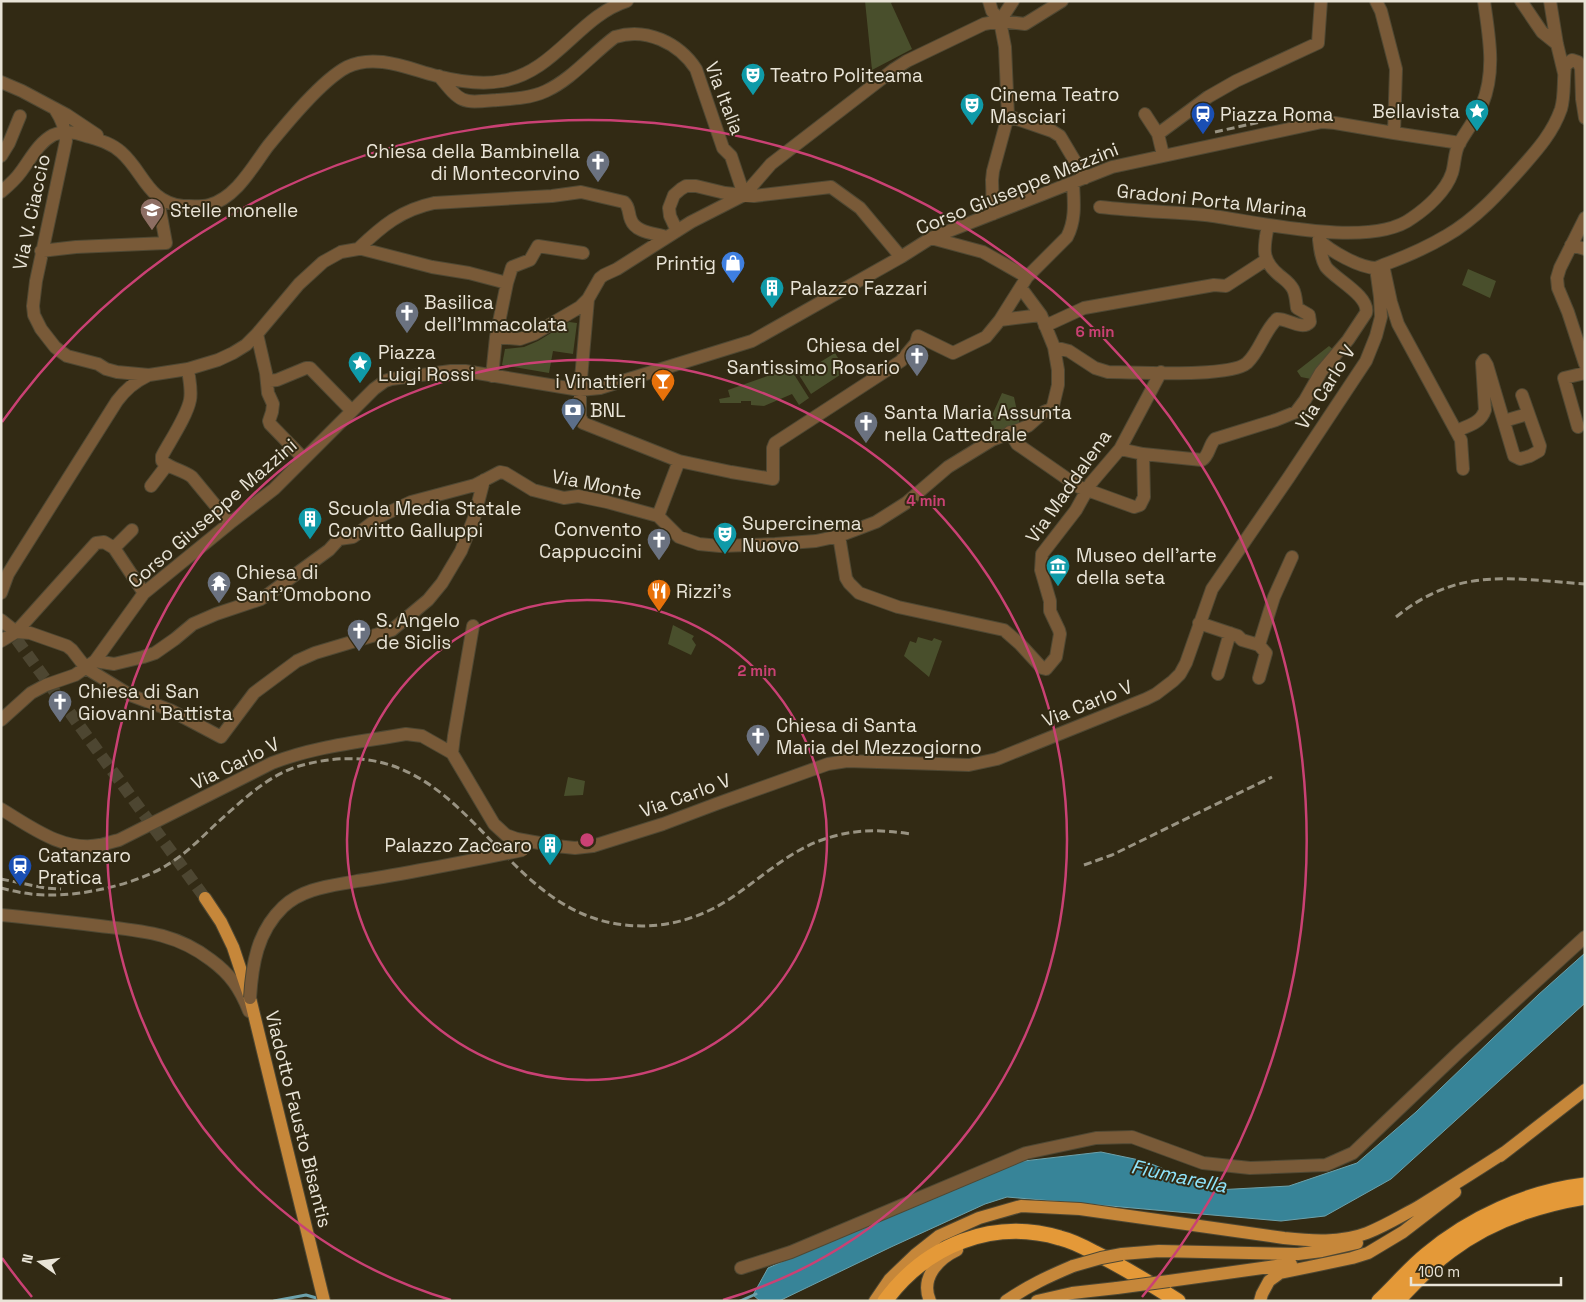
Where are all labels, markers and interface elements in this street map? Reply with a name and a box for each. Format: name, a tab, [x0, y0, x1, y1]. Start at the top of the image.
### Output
street label: Via Italia	[699, 58, 750, 139]
theatre icon: Teatro Politeama	[740, 62, 766, 96]
place label: Teatro Politeama	[770, 63, 923, 88]
place label: Cinema Teatro Masciari	[990, 82, 1120, 129]
theatre icon: Cinema Teatro Masciari	[959, 92, 985, 126]
place icon: Bellavista	[1464, 98, 1490, 132]
place label: Bellavista	[1372, 99, 1460, 124]
station icon: Piazza Roma	[1190, 101, 1216, 135]
place label: Piazza Roma	[1220, 102, 1334, 127]
street label: Corso Giuseppe Mazzini	[912, 136, 1122, 241]
place label: Chiesa della Bambinella di Montecorvino	[366, 139, 580, 186]
church icon: Chiesa della Bambinella di Montecorvino	[585, 149, 611, 183]
street label: Via V. Ciaccio	[7, 152, 56, 272]
street label: Gradoni Porta Marina	[1115, 178, 1309, 223]
school or university icon: Stelle monelle	[139, 197, 165, 231]
place label: Stelle monelle	[170, 198, 298, 223]
shop icon: Printig	[720, 250, 746, 284]
place label: Printig	[656, 251, 716, 276]
building icon: Palazzo Fazzari	[759, 275, 785, 309]
place label: Palazzo Fazzari	[790, 276, 927, 301]
place label: Basilica dell'Immacolata	[424, 290, 567, 337]
church icon: Basilica dell'Immacolata	[394, 300, 420, 334]
text: 6 min	[1075, 322, 1115, 341]
place label: Chiesa del Santissimo Rosario	[727, 333, 900, 380]
place label: Piazza Luigi Rossi	[378, 340, 475, 387]
street label: Via Carlo V	[1290, 340, 1361, 434]
church icon: Chiesa del Santissimo Rosario	[904, 343, 930, 377]
place icon: Piazza Luigi Rossi	[347, 350, 373, 384]
bar icon: i Vinattieri	[650, 368, 676, 402]
place label: i Vinattieri	[555, 369, 646, 394]
bank icon: BNL	[560, 397, 586, 431]
place label: BNL	[590, 398, 626, 423]
place label: Santa Maria Assunta nella Cattedrale	[884, 400, 1072, 447]
church icon: Santa Maria Assunta nella Cattedrale	[853, 410, 879, 444]
street label: Via Maddalena	[1020, 425, 1117, 548]
street label: Corso Giuseppe Mazzini	[122, 433, 302, 594]
street label: Via Monte	[550, 463, 644, 505]
text: 4 min	[906, 491, 946, 510]
place label: Scuola Media Statale Convitto Galluppi	[328, 496, 521, 543]
building icon: Scuola Media Statale Convitto Galluppi	[297, 506, 323, 540]
place label: Supercinema Nuovo	[742, 511, 862, 558]
place label: Convento Cappuccini	[539, 517, 642, 564]
theatre icon: Supercinema Nuovo	[712, 521, 738, 555]
church icon: Convento Cappuccini	[646, 527, 672, 561]
place label: Museo dell'arte della seta	[1076, 543, 1217, 590]
museum icon: Museo dell'arte della seta	[1045, 553, 1071, 587]
place label: Chiesa di Sant'Omobono	[236, 560, 372, 607]
temple icon: Chiesa di Sant'Omobono	[206, 570, 232, 604]
restaurant icon: Rizzi's	[646, 578, 672, 612]
place label: Rizzi's	[676, 579, 732, 604]
place label: S. Angelo de Siclis	[376, 608, 460, 655]
church icon: S. Angelo de Siclis	[346, 618, 372, 652]
text: 2 min	[738, 661, 776, 680]
street label: Via Carlo V	[1038, 674, 1136, 733]
place label: Chiesa di San Giovanni Battista	[78, 679, 233, 726]
church icon: Chiesa di San Giovanni Battista	[47, 689, 73, 723]
place label: Chiesa di Santa Maria del Mezzogiorno	[776, 713, 982, 760]
church icon: Chiesa di Santa Maria del Mezzogiorno	[745, 723, 771, 757]
street label: Via Carlo V	[187, 731, 284, 796]
street label: Via Carlo V	[636, 767, 734, 824]
centre of rings	[578, 831, 596, 849]
building icon: Palazzo Zaccaro	[537, 832, 563, 866]
place label: Palazzo Zaccaro	[384, 833, 532, 858]
place label: Catanzaro Pratica	[38, 843, 131, 890]
station icon: Catanzaro Pratica	[7, 853, 33, 887]
street label: Viadotto Fausto Bisantis	[259, 1008, 338, 1230]
water label: Fiumarella	[1129, 1153, 1230, 1199]
north arrow	[15, 1237, 65, 1287]
text: N	[18, 1252, 37, 1266]
scale bar	[1411, 1254, 1561, 1286]
text: 100 m	[1418, 1262, 1460, 1281]

